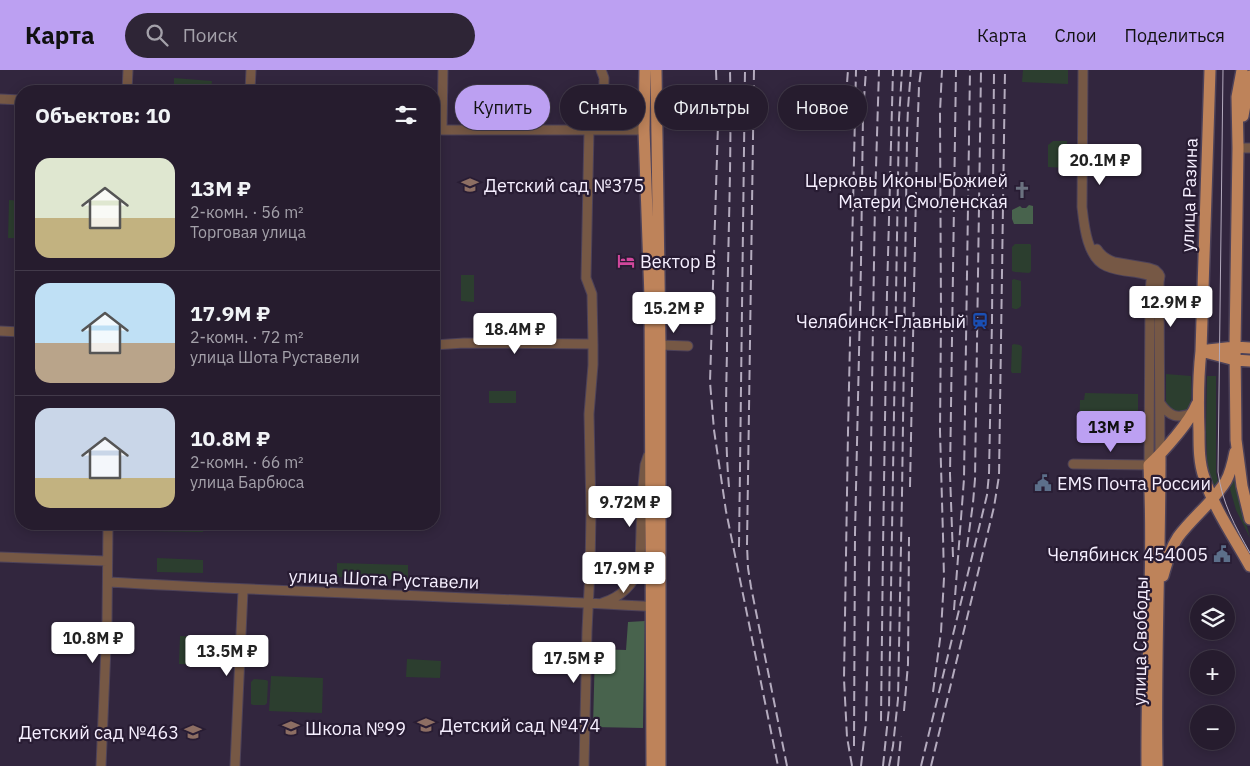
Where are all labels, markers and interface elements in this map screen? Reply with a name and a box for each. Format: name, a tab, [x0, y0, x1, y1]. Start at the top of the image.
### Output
search box	[125, 13, 475, 58]
text: Карта	[25, 19, 95, 51]
icon: search	[143, 21, 171, 49]
text: Поиск	[183, 23, 238, 47]
text: Карта	[977, 24, 1027, 47]
text: Слои	[1055, 24, 1097, 47]
text: Поделиться	[1125, 24, 1225, 47]
chip: Купить	[455, 85, 550, 130]
chip: Снять	[560, 85, 645, 130]
chip: Фильтры	[655, 85, 768, 130]
chip: Новое	[778, 85, 867, 130]
text: Объектов: 10	[35, 101, 171, 129]
icon: filters	[392, 101, 420, 129]
street label: улица Разина	[1176, 137, 1203, 252]
pin: 20.1M ₽	[1054, 144, 1146, 186]
text: 20.1M ₽	[1069, 150, 1131, 170]
place label: Церковь Иконы Божией Матери Смоленская	[805, 169, 1008, 213]
text: 13M ₽	[190, 174, 251, 202]
place label: Детский сад №375	[484, 174, 644, 197]
school or university icon: Детский сад №375	[460, 175, 480, 195]
icon: home	[75, 178, 135, 238]
church icon: Церковь Иконы Божией Матери Смоленская	[1012, 180, 1032, 200]
text: 2-комн. · 56 m²	[190, 202, 304, 222]
text: Торговая улица	[190, 222, 306, 242]
place label: Вектор В	[640, 250, 716, 273]
hotel icon: Вектор В	[616, 251, 636, 271]
pin: 12.9M ₽	[1125, 286, 1217, 328]
pin: 15.2M ₽	[628, 292, 720, 334]
text: 12.9M ₽	[1140, 292, 1202, 312]
text: 15.2M ₽	[643, 298, 705, 318]
text: 17.9M ₽	[190, 299, 270, 327]
icon: home	[75, 303, 135, 363]
place label: Челябинск-Главный	[796, 310, 966, 333]
station icon: Челябинск-Главный	[970, 311, 990, 331]
pin: 18.4M ₽	[469, 312, 561, 355]
text: 18.4M ₽	[484, 319, 546, 339]
text: 2-комн. · 72 m²	[190, 327, 304, 347]
text: улица Шота Руставели	[190, 347, 360, 367]
pin: 13M ₽	[1076, 410, 1146, 453]
text: 13M ₽	[1088, 417, 1134, 437]
text: 10.8M ₽	[190, 424, 270, 452]
icon: home	[75, 428, 135, 488]
text: 2-комн. · 66 m²	[190, 452, 304, 472]
text: улица Барбюса	[190, 472, 304, 492]
place label: EMS Почта России	[1057, 472, 1211, 495]
public building icon: EMS Почта России	[1033, 473, 1053, 493]
pin: 9.72M ₽	[584, 486, 676, 528]
text: 9.72M ₽	[599, 492, 661, 512]
place label: Челябинск 454005	[1047, 543, 1208, 566]
public building icon: Челябинск 454005	[1212, 544, 1232, 564]
pin: 17.9M ₽	[578, 552, 670, 594]
text: 17.9M ₽	[593, 558, 655, 578]
street label: улица Шота Руставели	[288, 564, 480, 594]
street label: улица Свободы	[1127, 576, 1153, 706]
map controls	[1190, 595, 1235, 750]
button: layers	[1190, 595, 1235, 640]
pin: 10.8M ₽	[47, 622, 139, 664]
text: 10.8M ₽	[62, 628, 124, 648]
pin: 13.5M ₽	[181, 634, 273, 677]
text: 13.5M ₽	[196, 641, 258, 661]
pin: 17.5M ₽	[528, 642, 620, 684]
text: 17.5M ₽	[543, 648, 605, 668]
button: +	[1190, 650, 1235, 695]
button: −	[1190, 705, 1235, 750]
place label: Детский сад №474	[440, 714, 600, 737]
school or university icon: Детский сад №474	[416, 715, 436, 735]
place label: Школа №99	[305, 717, 406, 740]
school or university icon: Школа №99	[281, 718, 301, 738]
place label: Детский сад №463	[19, 721, 179, 744]
school or university icon: Детский сад №463	[183, 722, 203, 742]

